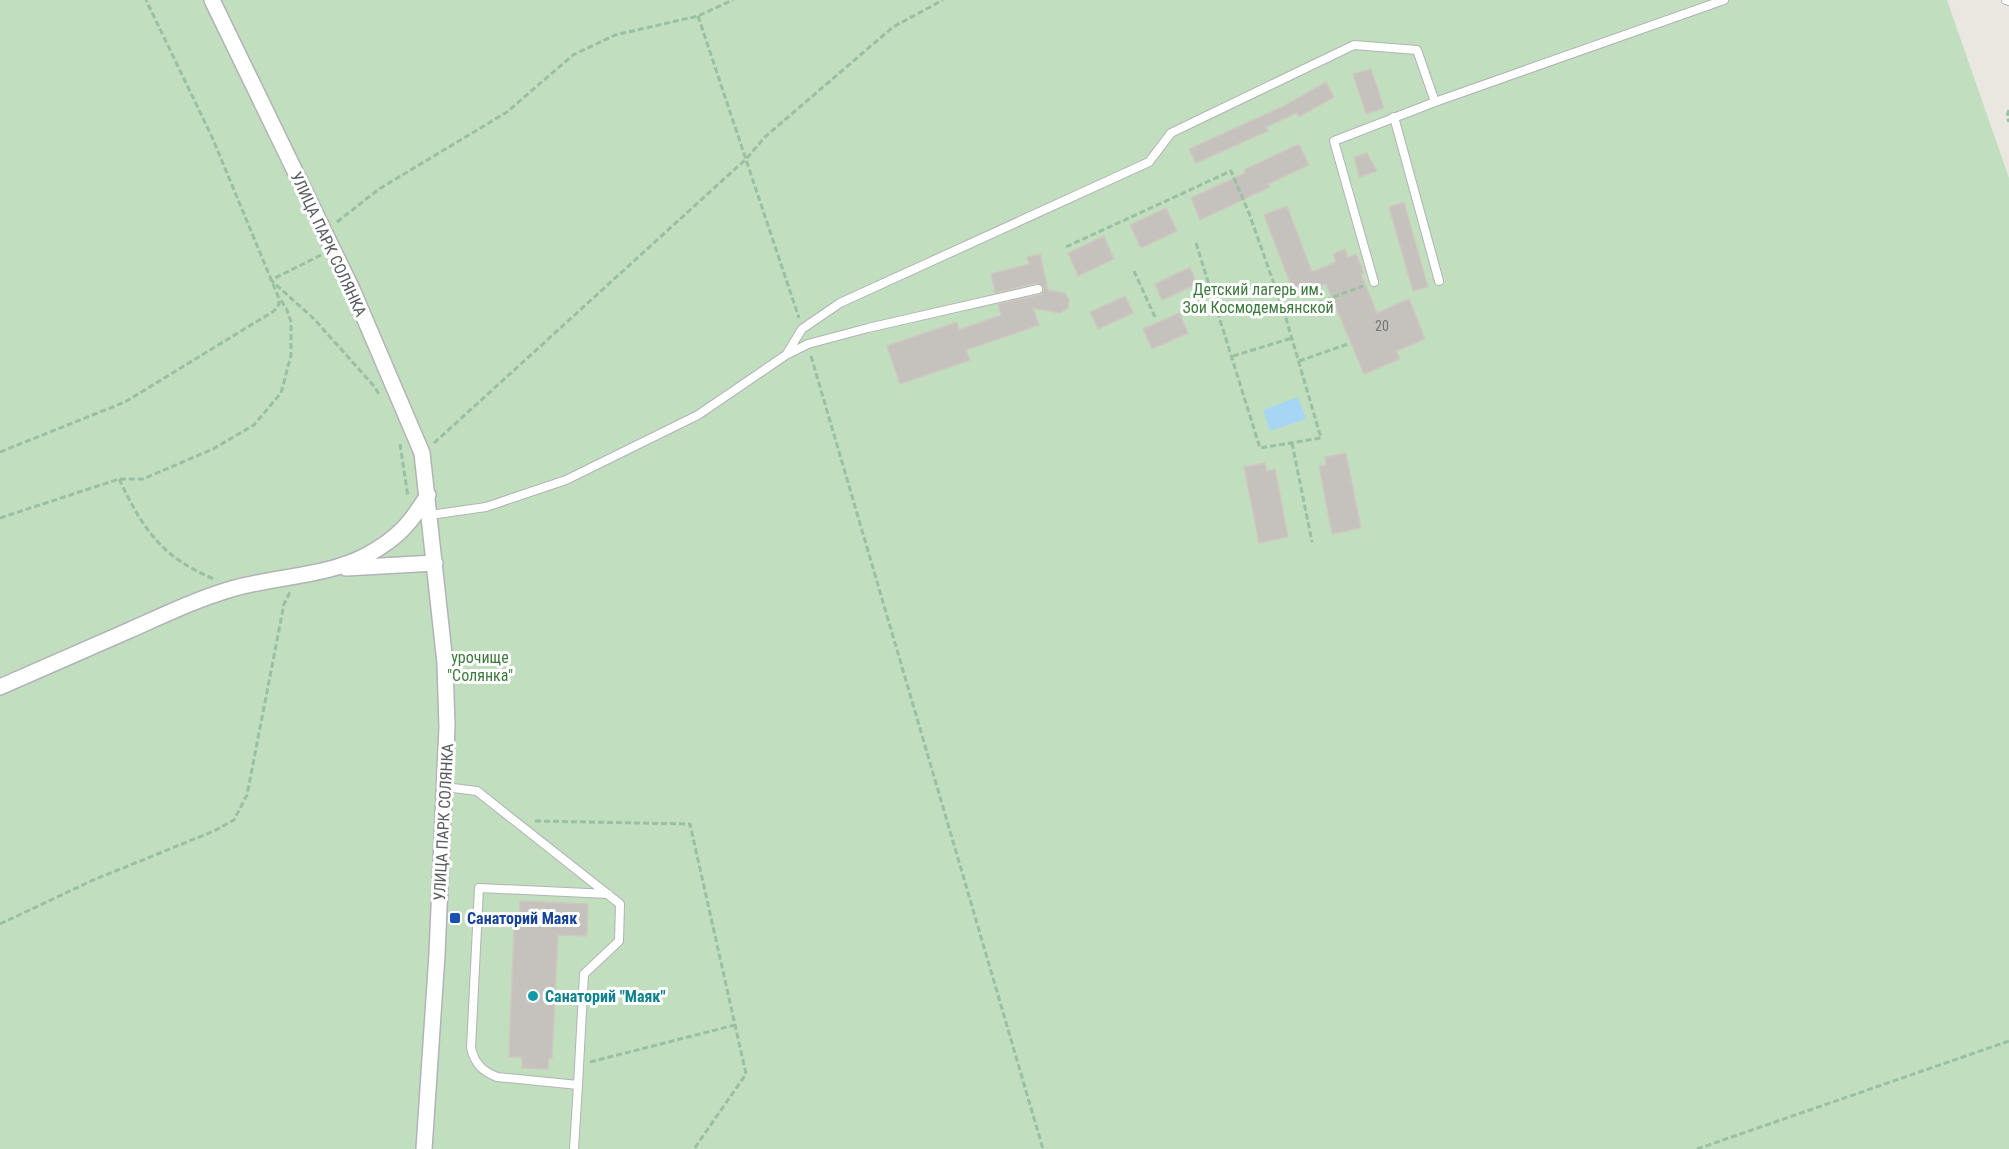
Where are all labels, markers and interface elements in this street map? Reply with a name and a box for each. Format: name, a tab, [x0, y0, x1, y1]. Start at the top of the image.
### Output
street label: УЛИЦА ПАРК СОЛЯНКА	[287, 169, 370, 320]
park label: Детский лагерь им. Зои Космодемьянской	[1182, 280, 1334, 317]
house number: 20	[1375, 318, 1389, 334]
park label: урочище "Солянка"	[447, 648, 513, 685]
street label: УЛИЦА ПАРК СОЛЯНКА	[430, 743, 457, 901]
place label: Санаторий Маяк	[467, 909, 577, 928]
marker: Санаторий Маяк	[448, 911, 462, 925]
place label: Санаторий "Маяк"	[545, 987, 666, 1006]
marker: Санаторий "Маяк"	[526, 989, 540, 1003]

